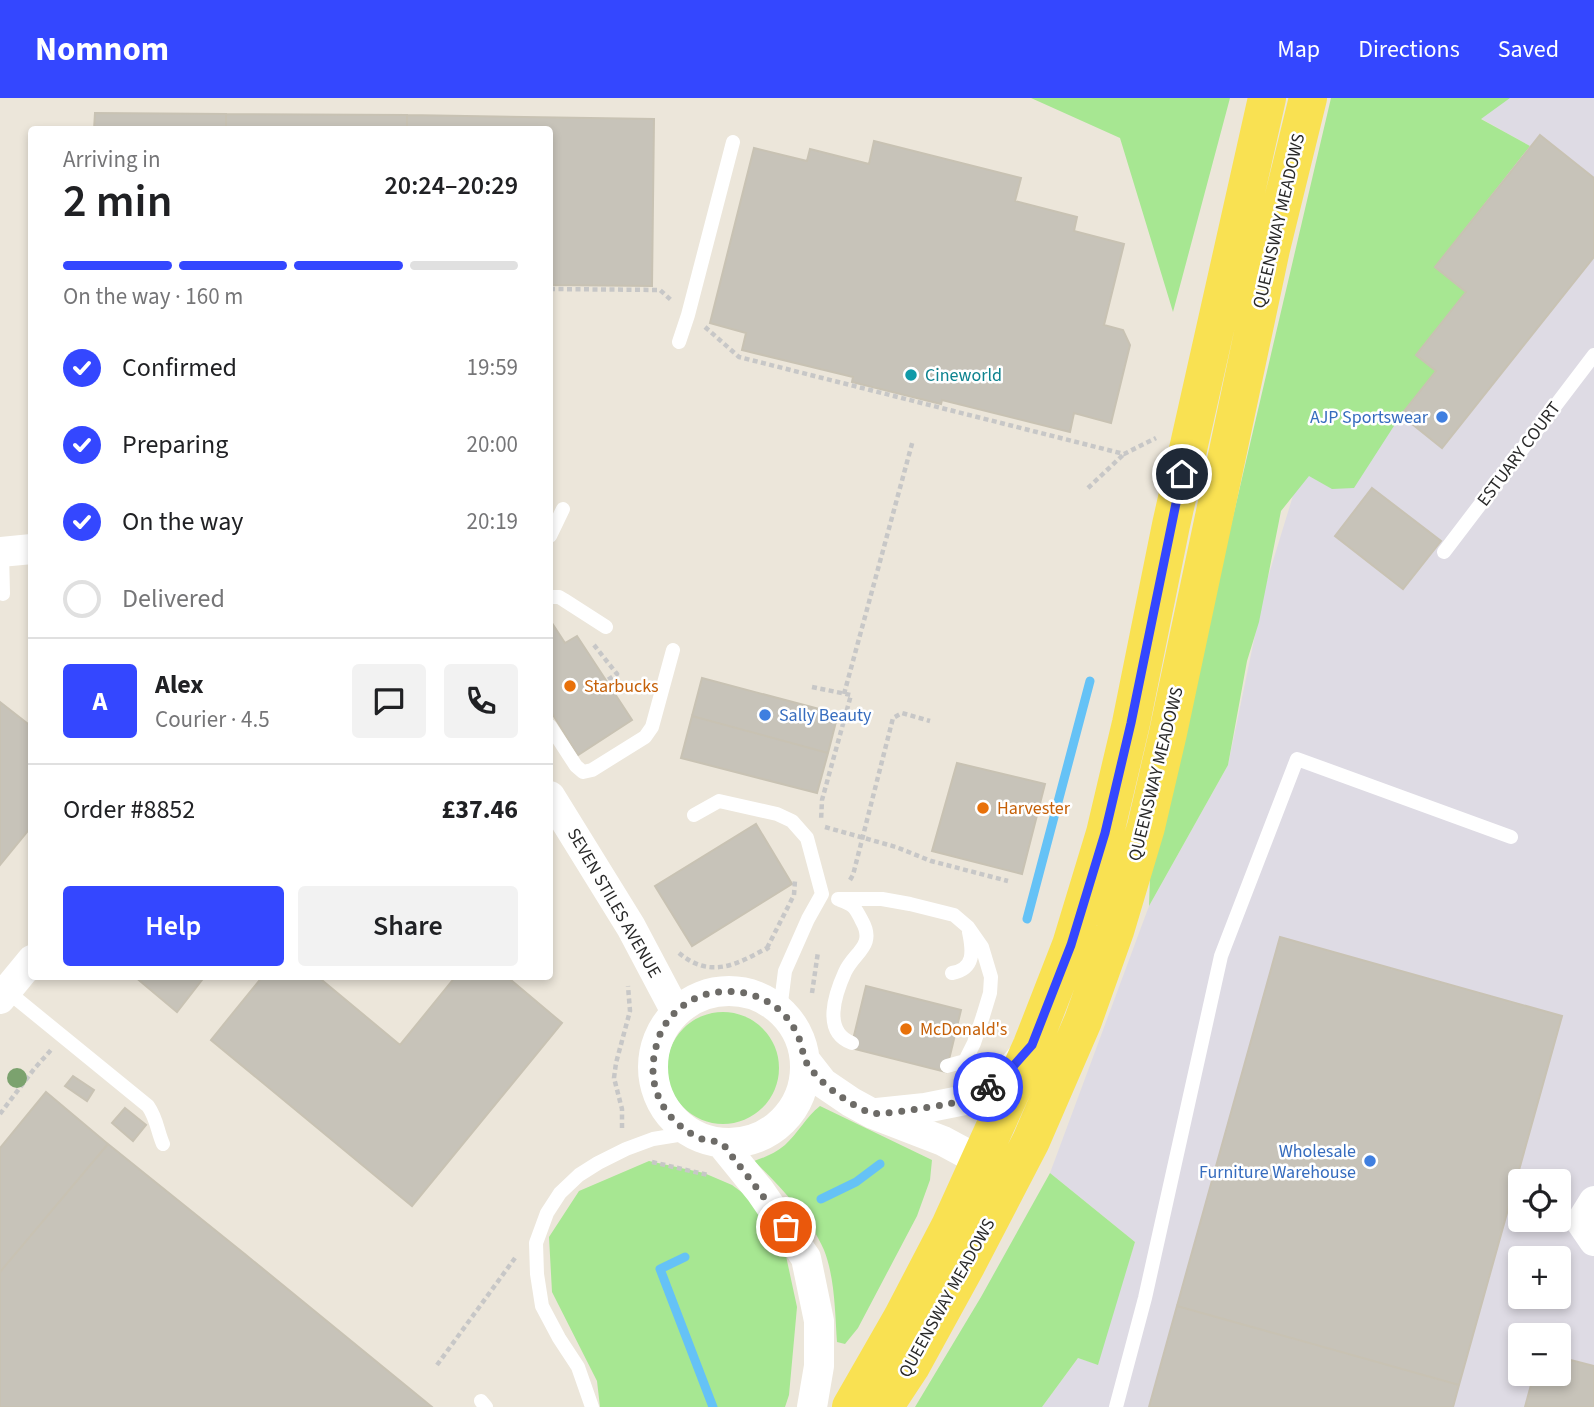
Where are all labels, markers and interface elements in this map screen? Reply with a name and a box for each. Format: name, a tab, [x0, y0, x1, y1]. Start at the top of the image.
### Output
text: Nomnom	[35, 26, 169, 73]
text: Map	[1277, 32, 1320, 67]
text: Directions	[1358, 32, 1460, 67]
text: Saved	[1498, 32, 1559, 67]
street label: QUEENSWAY MEADOWS	[1247, 131, 1311, 311]
text: Arriving in	[63, 143, 161, 176]
text: 20:24–20:29	[385, 167, 518, 204]
text: 2 min	[63, 169, 172, 234]
text: On the way · 160 m	[63, 280, 243, 313]
icon: check	[63, 349, 101, 387]
text: Confirmed	[122, 349, 237, 386]
text: 19:59	[467, 351, 518, 384]
place label: Cineworld	[925, 363, 1002, 388]
marker: Cineworld	[903, 367, 919, 383]
street label: ESTUARY COURT	[1471, 396, 1567, 511]
place label: AJP Sportswear	[1310, 405, 1429, 430]
marker: AJP Sportswear	[1434, 409, 1450, 425]
icon: check	[63, 426, 101, 464]
text: Preparing	[122, 426, 228, 463]
text: 20:00	[467, 428, 518, 461]
pin	[1152, 444, 1212, 504]
icon: home	[1163, 455, 1201, 493]
icon: check	[63, 503, 101, 541]
text: On the way	[122, 503, 243, 540]
text: 20:19	[467, 505, 518, 538]
text: Delivered	[122, 580, 225, 617]
button: chat	[352, 664, 426, 738]
button: phone	[444, 664, 518, 738]
text: Alex	[155, 666, 204, 703]
place label: Starbucks	[584, 674, 659, 699]
marker: Starbucks	[562, 678, 578, 694]
text: A	[93, 683, 107, 720]
street label: QUEENSWAY MEADOWS	[1122, 684, 1190, 864]
text: Courier · 4.5	[155, 703, 270, 736]
place label: Sally Beauty	[779, 703, 872, 728]
marker: Sally Beauty	[757, 707, 773, 723]
text: Order #8852	[63, 791, 195, 828]
text: £37.46	[442, 791, 518, 828]
place label: Harvester	[997, 796, 1071, 821]
marker: Harvester	[975, 800, 991, 816]
street label: SEVEN STILES AVENUE	[561, 823, 667, 983]
button: Help	[63, 886, 284, 966]
button: Share	[298, 886, 518, 966]
place label: McDonald's	[920, 1017, 1007, 1042]
marker: McDonald's	[898, 1021, 914, 1037]
courier	[953, 1052, 1023, 1122]
icon: bike	[969, 1068, 1007, 1106]
place label: Wholesale Furniture Warehouse	[1199, 1139, 1356, 1185]
marker: Wholesale Furniture Warehouse	[1362, 1153, 1378, 1169]
map controls	[1508, 1169, 1571, 1386]
button: locate	[1508, 1169, 1571, 1232]
pin	[756, 1197, 816, 1257]
icon: bag	[767, 1208, 805, 1246]
street label: QUEENSWAY MEADOWS	[893, 1214, 1001, 1382]
button: +	[1508, 1246, 1571, 1309]
button: −	[1508, 1323, 1571, 1386]

